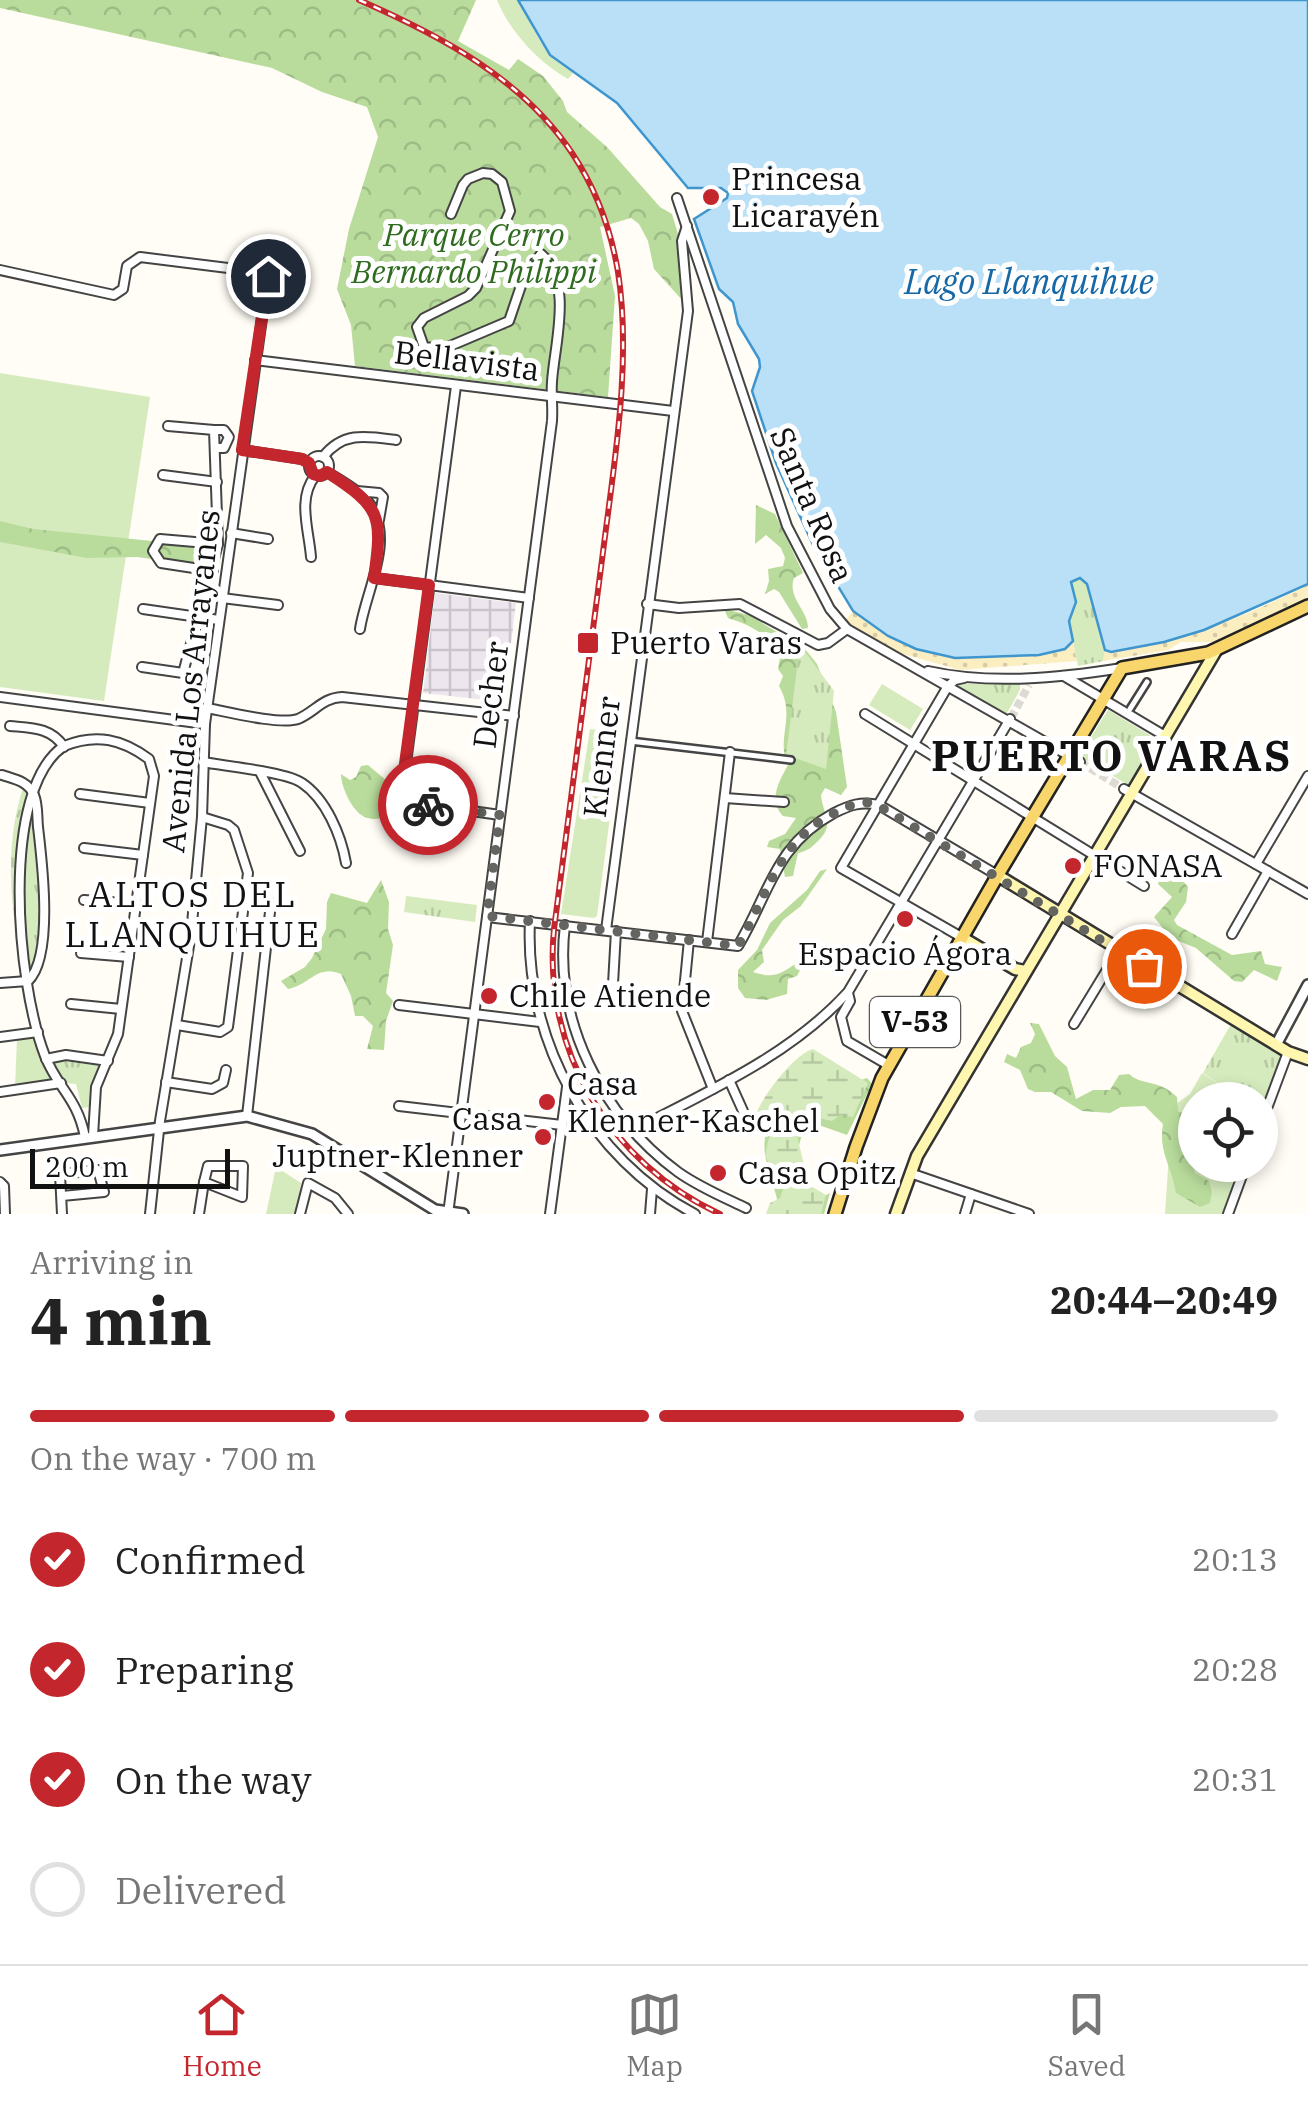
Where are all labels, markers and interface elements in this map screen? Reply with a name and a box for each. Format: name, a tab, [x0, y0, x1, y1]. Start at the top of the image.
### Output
place label: Princesa Licarayén	[731, 157, 880, 236]
marker: Princesa Licarayén	[700, 186, 722, 208]
park label: Parque Cerro Bernardo Philippi	[350, 213, 597, 292]
pin	[226, 234, 311, 319]
icon: home	[241, 249, 296, 304]
water label: Lago Llanquihue	[903, 258, 1154, 304]
street label: Bellavista	[392, 330, 542, 390]
street label: Santa Rosa	[761, 420, 865, 589]
street label: Avenida Los Arrayanes	[151, 507, 229, 855]
place label: Puerto Varas	[610, 621, 802, 663]
marker: Puerto Varas	[575, 630, 601, 656]
street label: Decher	[463, 639, 517, 751]
street label: Klenner	[573, 694, 629, 820]
district label: PUERTO VARAS	[931, 728, 1293, 783]
courier	[378, 755, 478, 855]
icon: bike	[401, 778, 456, 833]
place label: FONASA	[1093, 844, 1222, 886]
marker: FONASA	[1062, 855, 1084, 877]
district label: ALTOS DEL LLANQUIHUE	[65, 871, 321, 957]
marker: Espacio Ágora	[894, 908, 916, 930]
pin	[1102, 924, 1187, 1009]
place label: Espacio Ágora	[798, 932, 1012, 974]
icon: bag	[1117, 939, 1172, 994]
place label: Chile Atiende	[509, 974, 711, 1016]
marker: Chile Atiende	[478, 985, 500, 1007]
road number: V-53	[870, 997, 960, 1047]
place label: Casa Klenner-Kaschel	[567, 1062, 819, 1141]
map controls	[1178, 1082, 1278, 1182]
button: locate	[1178, 1082, 1278, 1182]
marker: Casa Klenner-Kaschel	[536, 1091, 558, 1113]
place label: Casa Juptner-Klenner	[272, 1097, 523, 1176]
marker: Casa Juptner-Klenner	[532, 1126, 554, 1148]
scale bar	[30, 1144, 230, 1188]
text: 200 m	[45, 1148, 129, 1185]
place label: Casa Opitz	[738, 1151, 897, 1193]
marker: Casa Opitz	[707, 1162, 729, 1184]
text: Arriving in	[30, 1241, 193, 1283]
text: 20:44–20:49	[1050, 1275, 1278, 1324]
text: 4 min	[30, 1278, 212, 1363]
text: On the way · 700 m	[30, 1437, 316, 1479]
icon: check	[30, 1532, 85, 1587]
text: Confirmed	[115, 1535, 306, 1584]
text: 20:13	[1192, 1538, 1278, 1580]
icon: check	[30, 1642, 85, 1697]
text: Preparing	[115, 1645, 294, 1694]
text: 20:28	[1192, 1648, 1278, 1690]
icon: check	[30, 1752, 85, 1807]
text: On the way	[115, 1755, 312, 1804]
text: 20:31	[1192, 1758, 1278, 1800]
text: Delivered	[115, 1865, 287, 1914]
tab: Home	[182, 1987, 262, 2084]
tab: Map	[626, 1987, 683, 2084]
tab: Saved	[1047, 1987, 1126, 2084]

